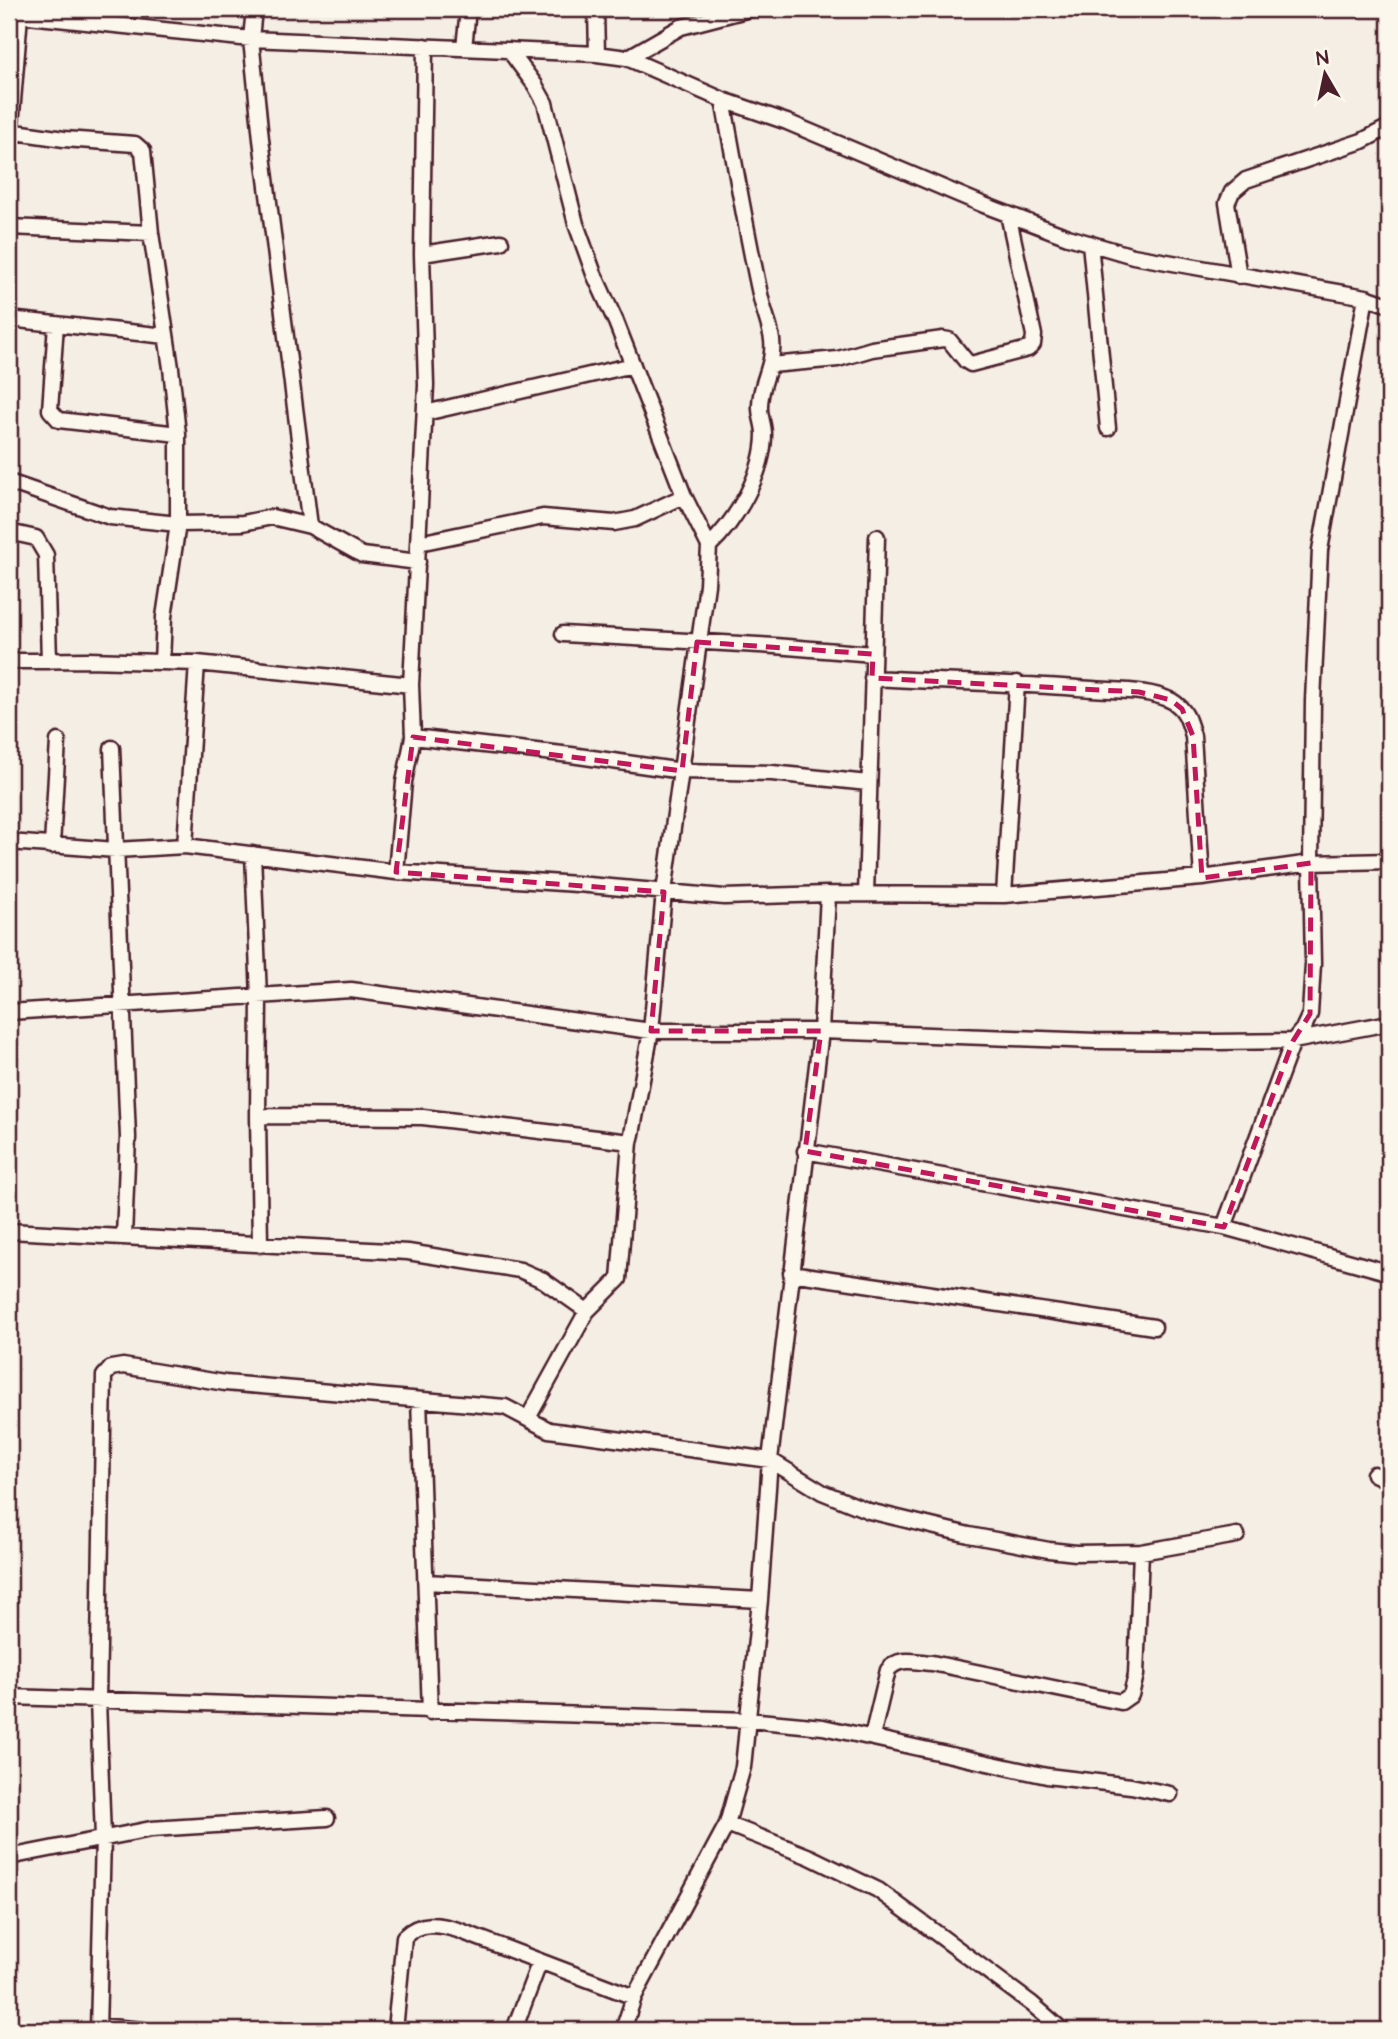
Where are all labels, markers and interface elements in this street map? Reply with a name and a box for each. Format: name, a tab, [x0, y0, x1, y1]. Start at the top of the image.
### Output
north arrow	[1290, 38, 1360, 108]
text: N	[1315, 44, 1331, 73]

